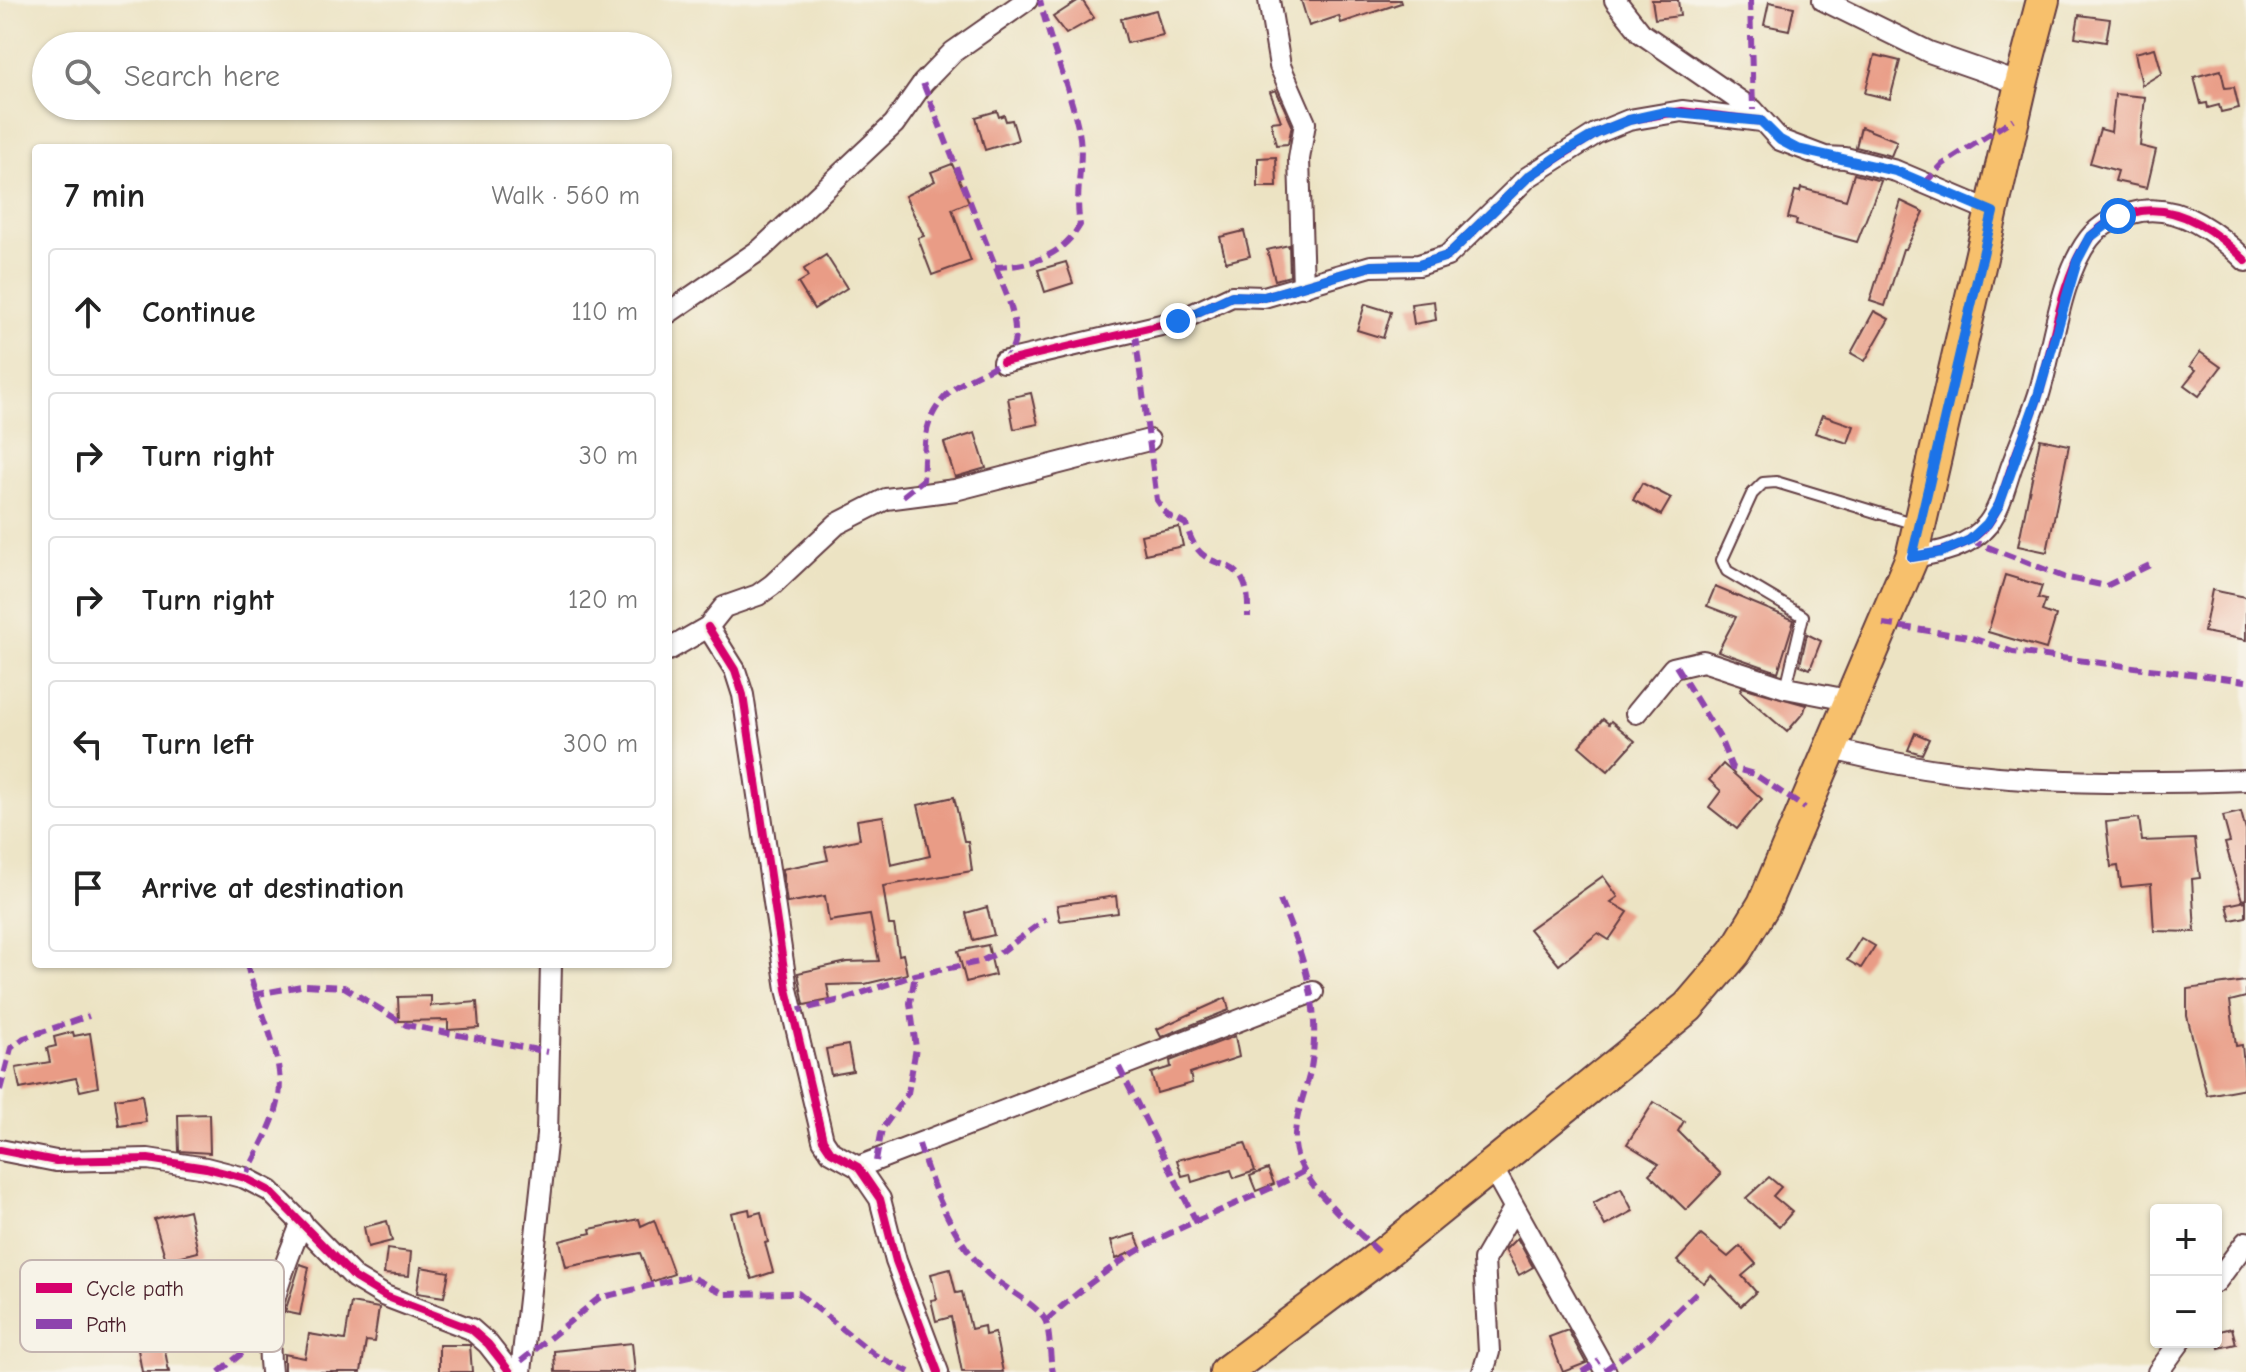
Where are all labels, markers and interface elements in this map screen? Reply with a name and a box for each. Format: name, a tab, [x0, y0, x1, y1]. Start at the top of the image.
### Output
search box	[32, 32, 672, 120]
icon: search	[60, 54, 104, 98]
text: Search here	[124, 59, 280, 94]
text: 7 min	[64, 176, 145, 216]
text: Walk · 560 m	[491, 181, 640, 211]
route start	[2100, 198, 2136, 234]
icon: ahead	[66, 290, 110, 334]
text: Continue	[142, 295, 256, 330]
text: 110 m	[571, 297, 638, 327]
route end	[1160, 303, 1196, 339]
icon: right	[66, 434, 110, 478]
text: Turn right	[142, 439, 274, 474]
text: 30 m	[579, 441, 638, 471]
icon: right	[66, 578, 110, 622]
text: Turn right	[142, 583, 274, 618]
text: 120 m	[568, 585, 638, 615]
icon: left	[66, 722, 110, 766]
text: Turn left	[142, 727, 254, 762]
text: 300 m	[563, 729, 638, 759]
icon: arrive	[66, 866, 110, 910]
text: Arrive at destination	[142, 871, 404, 906]
map controls	[2150, 1204, 2222, 1348]
button: +	[2150, 1204, 2222, 1276]
legend	[20, 1260, 284, 1352]
text: Cycle path	[86, 1276, 184, 1302]
button: −	[2150, 1276, 2222, 1348]
text: Path	[86, 1312, 127, 1338]

